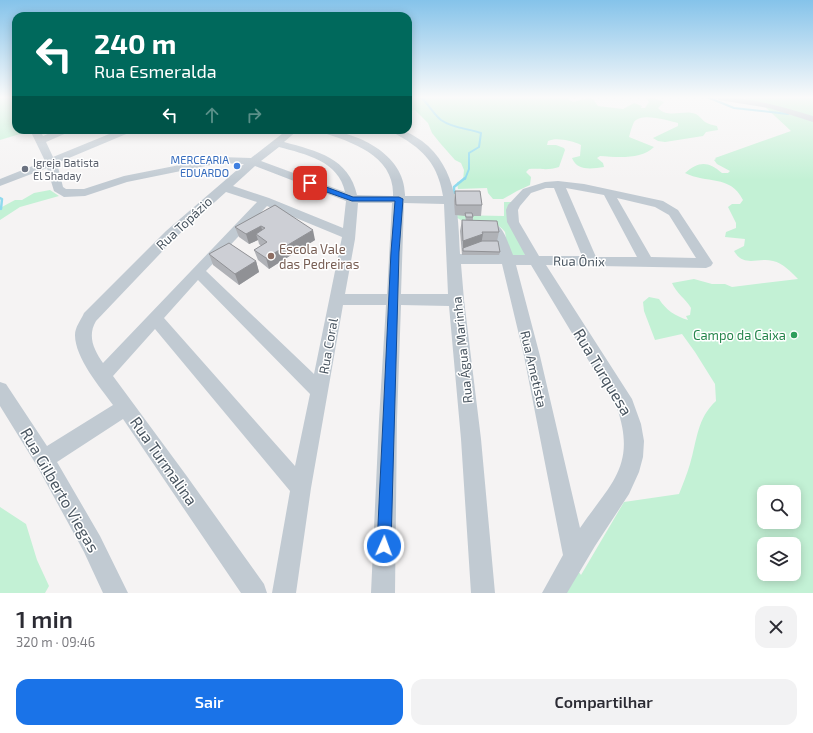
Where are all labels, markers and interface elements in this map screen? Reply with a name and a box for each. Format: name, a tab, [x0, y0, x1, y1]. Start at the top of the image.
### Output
text: 240 m	[94, 26, 177, 60]
icon: left	[28, 28, 80, 80]
text: Rua Esmeralda	[94, 60, 217, 82]
icon: left	[159, 104, 181, 126]
icon: ahead	[201, 104, 223, 126]
icon: right	[243, 104, 265, 126]
place label: MERCEARIA EDUARDO	[171, 153, 229, 179]
place label: Igreja Batista El Shaday	[33, 156, 99, 182]
marker: MERCEARIA EDUARDO	[232, 161, 242, 171]
marker: Igreja Batista El Shaday	[20, 164, 30, 174]
pin	[293, 166, 327, 200]
icon: arrive	[299, 172, 321, 194]
street label: Rua Topázio	[153, 193, 215, 253]
place label: Escola Vale das Pedreiras	[279, 241, 359, 272]
marker: Escola Vale das Pedreiras	[266, 251, 276, 261]
street label: Rua Ônix	[553, 253, 605, 269]
street label: Rua Água Marinha	[447, 296, 476, 404]
street label: Rua Coral	[315, 317, 341, 375]
street label: Rua Turquesa	[570, 325, 637, 419]
place label: Campo da Caixa	[693, 327, 786, 343]
street label: Rua Ametista	[517, 329, 551, 409]
marker: Campo da Caixa	[789, 330, 799, 340]
street label: Rua Turmalina	[127, 413, 202, 509]
street label: Rua Gilberto Viegas	[17, 424, 104, 555]
map controls	[757, 485, 801, 581]
button: search	[757, 485, 801, 529]
position arrow	[363, 525, 405, 567]
button: layers	[757, 537, 801, 581]
text: 1 min	[16, 604, 73, 633]
button: close	[755, 606, 797, 648]
text: 320 m · 09:46	[16, 634, 95, 650]
button: Sair	[16, 679, 403, 725]
button: Compartilhar	[411, 679, 797, 725]

